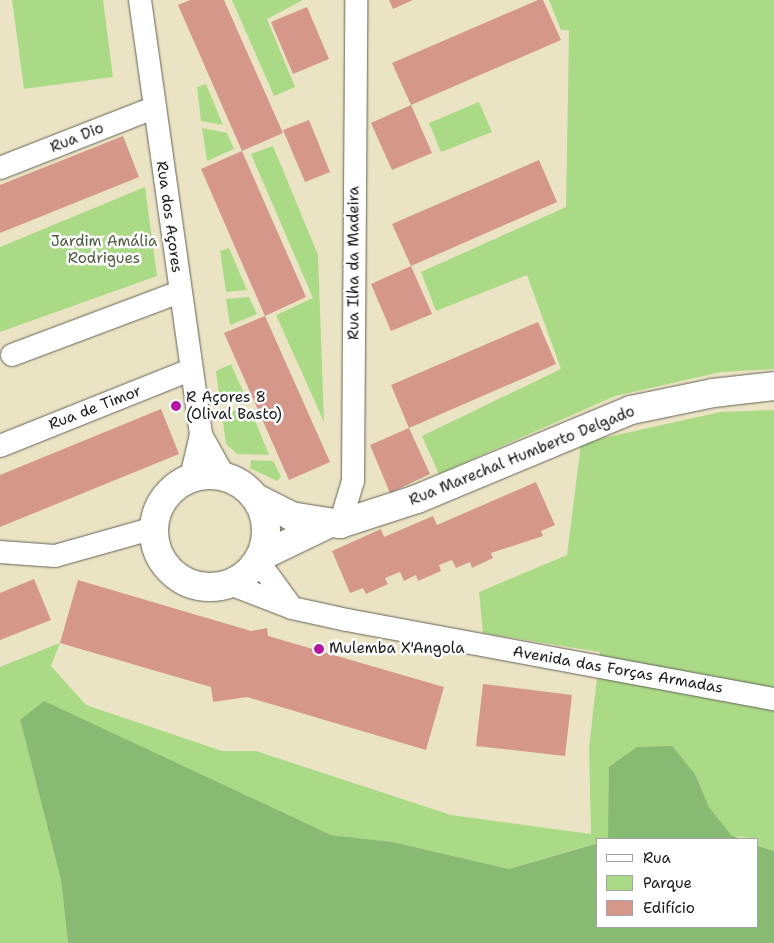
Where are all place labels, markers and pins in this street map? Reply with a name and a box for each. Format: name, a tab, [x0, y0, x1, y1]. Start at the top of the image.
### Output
place label: R Açores 8 (Olival Basto)	[186, 388, 282, 423]
marker: R Açores 8 (Olival Basto)	[170, 400, 182, 412]
place label: Mulemba X'Angola	[329, 640, 465, 658]
marker: Mulemba X'Angola	[313, 643, 325, 655]

